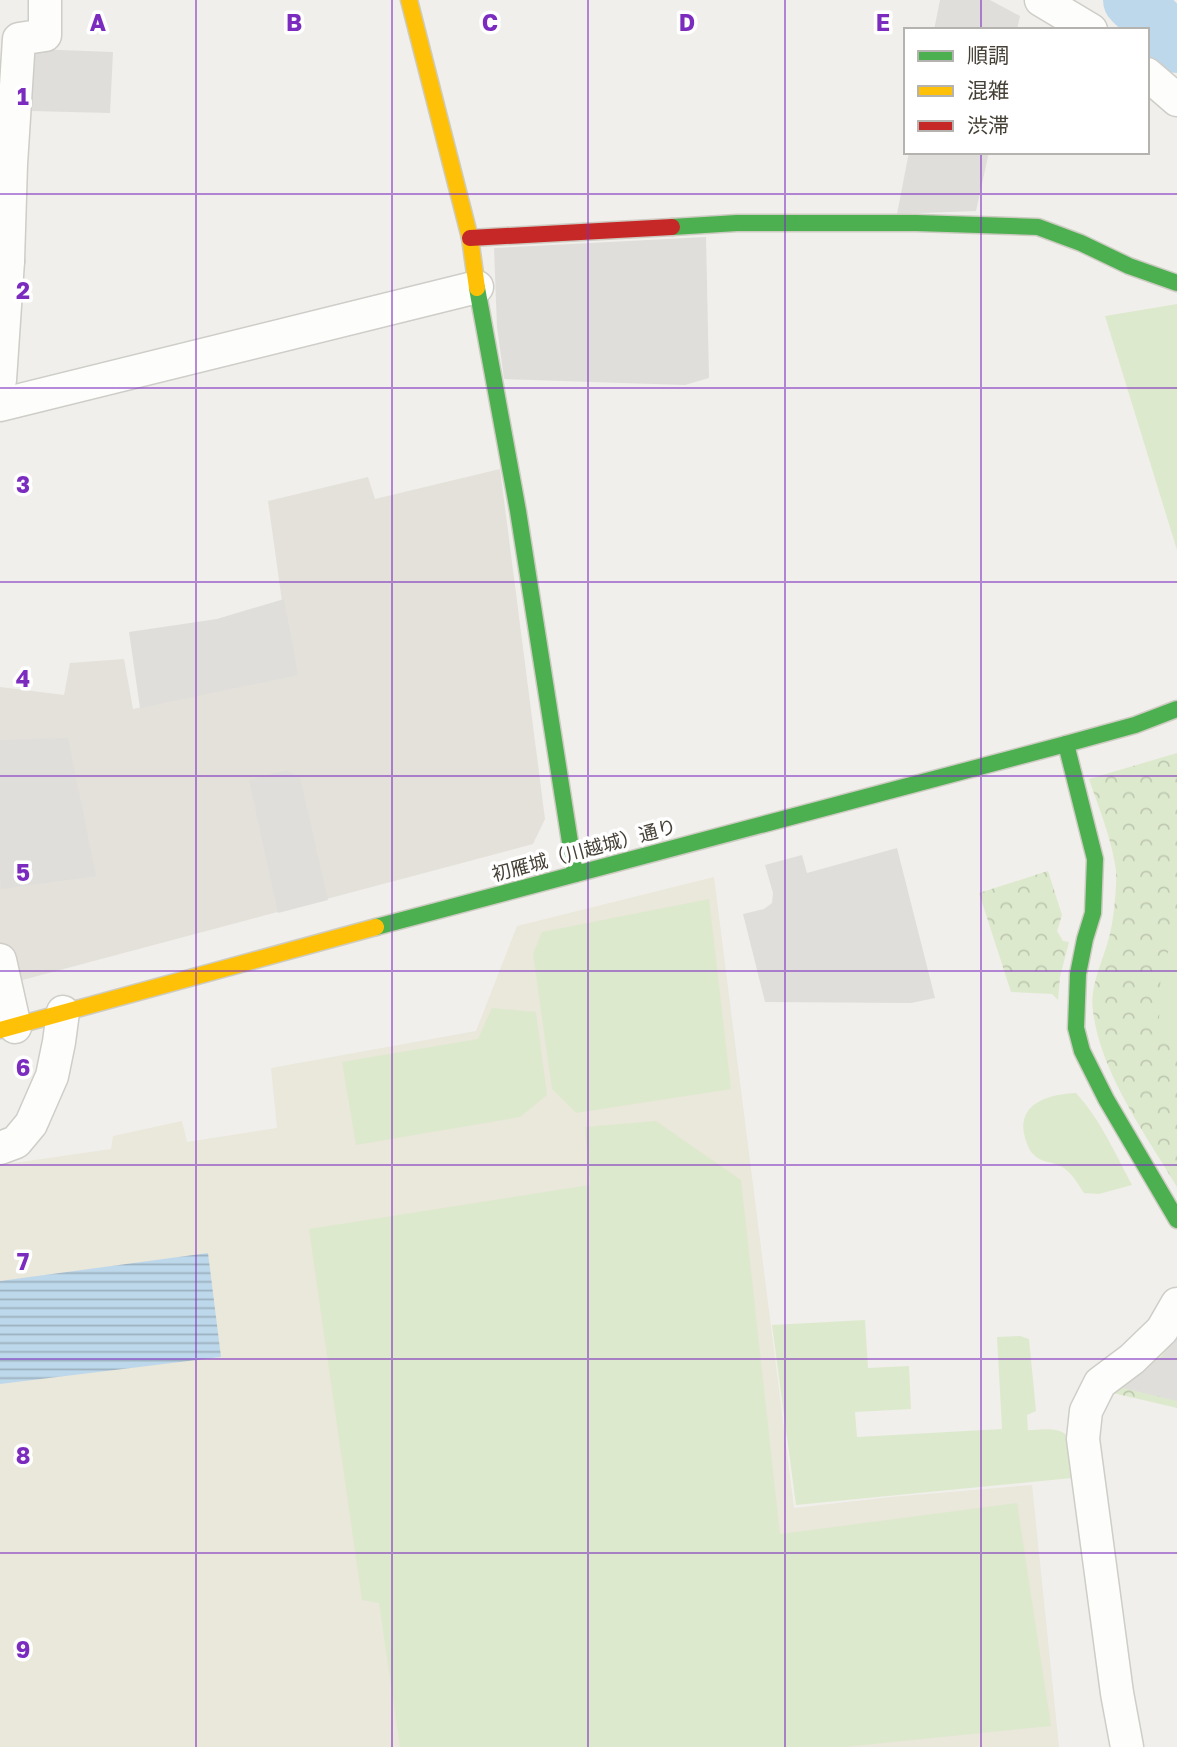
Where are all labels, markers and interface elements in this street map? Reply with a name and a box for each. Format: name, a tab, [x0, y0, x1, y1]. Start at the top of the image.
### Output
text: A	[90, 8, 107, 36]
text: B	[286, 8, 302, 36]
text: C	[482, 8, 498, 36]
text: D	[679, 8, 695, 36]
text: E	[876, 8, 890, 36]
legend	[904, 28, 1149, 154]
text: 順調	[967, 42, 1009, 68]
text: 混雑	[967, 77, 1009, 103]
text: 1	[17, 82, 29, 110]
text: 渋滞	[967, 112, 1009, 138]
text: 2	[16, 276, 30, 304]
text: 3	[16, 470, 30, 498]
text: 4	[16, 664, 30, 692]
street label: 初雁城（川越城）通り	[489, 814, 679, 885]
text: 5	[16, 858, 30, 886]
text: 6	[16, 1053, 30, 1081]
text: 7	[17, 1247, 29, 1275]
text: 8	[16, 1441, 30, 1469]
text: 9	[16, 1635, 30, 1663]

